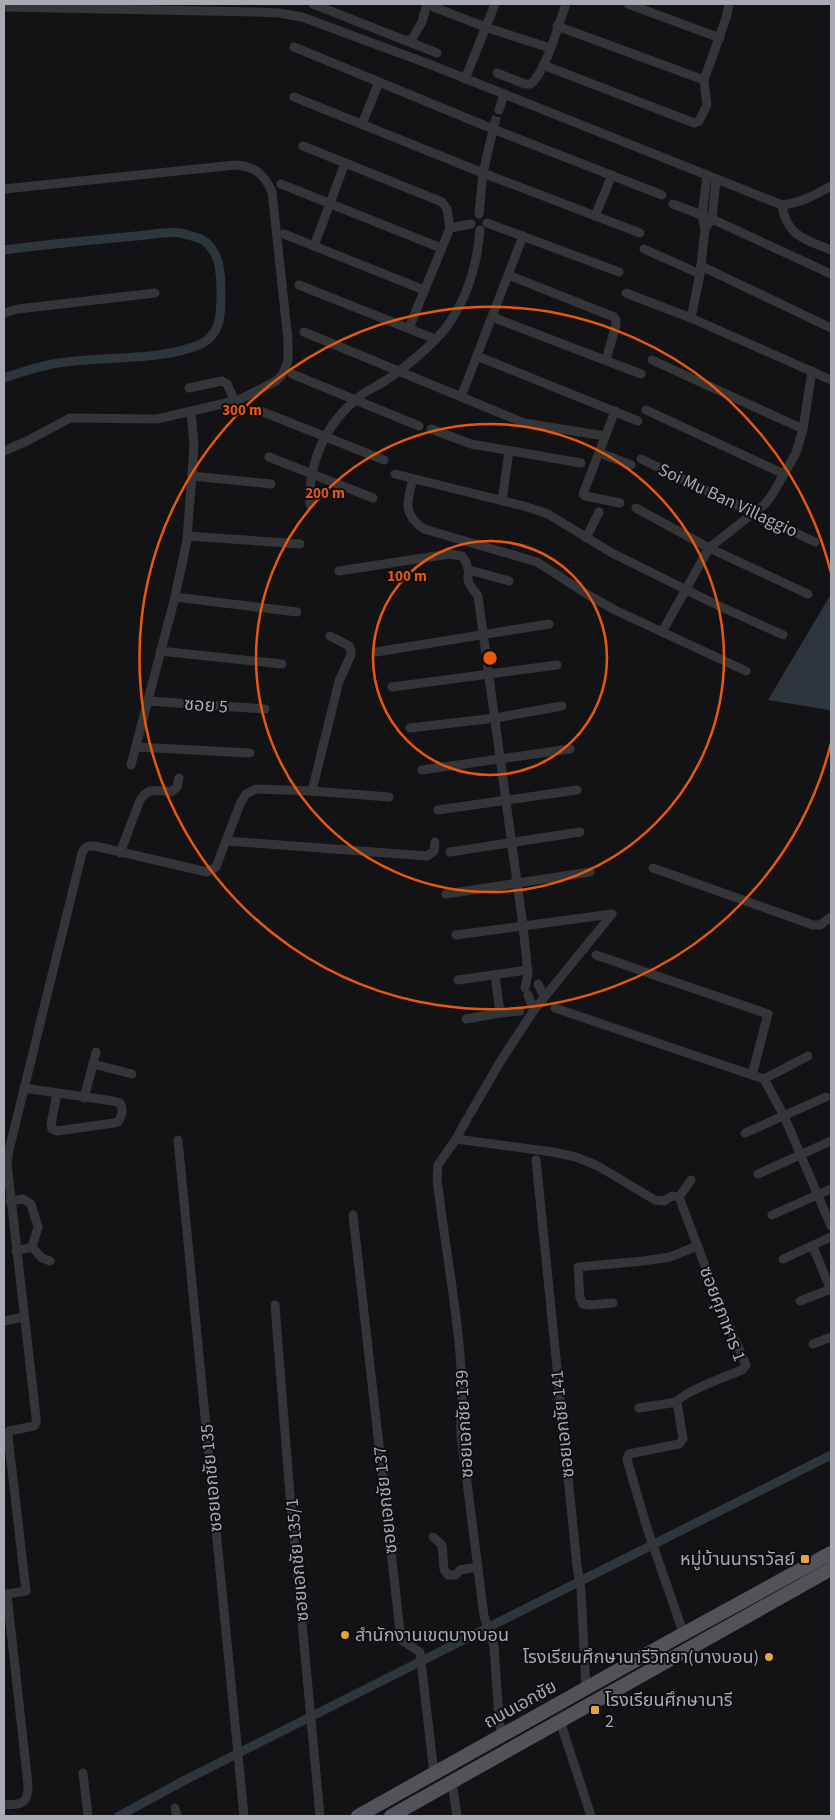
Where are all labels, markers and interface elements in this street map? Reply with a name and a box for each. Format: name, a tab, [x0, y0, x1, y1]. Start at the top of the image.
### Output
text: 300 m	[222, 400, 262, 421]
street label: Soi Mu Ban Villaggio	[654, 457, 802, 544]
text: 200 m	[305, 483, 345, 504]
text: 100 m	[387, 566, 427, 587]
centre of rings	[481, 649, 499, 667]
street label: ซอย 5	[183, 692, 229, 719]
street label: ซอยศุภาหาร 1	[693, 1263, 752, 1365]
street label: ซอยเอกชัย 139	[449, 1369, 480, 1479]
street label: ซอยเอกชัย 141	[544, 1369, 581, 1479]
street label: ซอยเอกชัย 135	[194, 1423, 229, 1533]
street label: ซอยเอกชัย 137	[367, 1445, 404, 1555]
street label: ซอยเอกชัย 135/1	[280, 1497, 315, 1623]
place label: หมู่บ้านนาราวัลย์	[680, 1547, 795, 1572]
marker: หมู่บ้านนาราวัลย์	[799, 1553, 811, 1565]
place label: สำนักงานเขตบางบอน	[355, 1623, 509, 1648]
marker: สำนักงานเขตบางบอน	[339, 1629, 351, 1641]
place label: โรงเรียนศึกษานารีวิทยา(บางบอน)	[523, 1645, 759, 1670]
marker: โรงเรียนศึกษานารีวิทยา(บางบอน)	[763, 1651, 775, 1663]
street label: ถนนเอกชัย	[479, 1674, 561, 1735]
place label: โรงเรียนศึกษานารี 2	[605, 1688, 733, 1734]
marker: โรงเรียนศึกษานารี 2	[589, 1704, 601, 1716]

